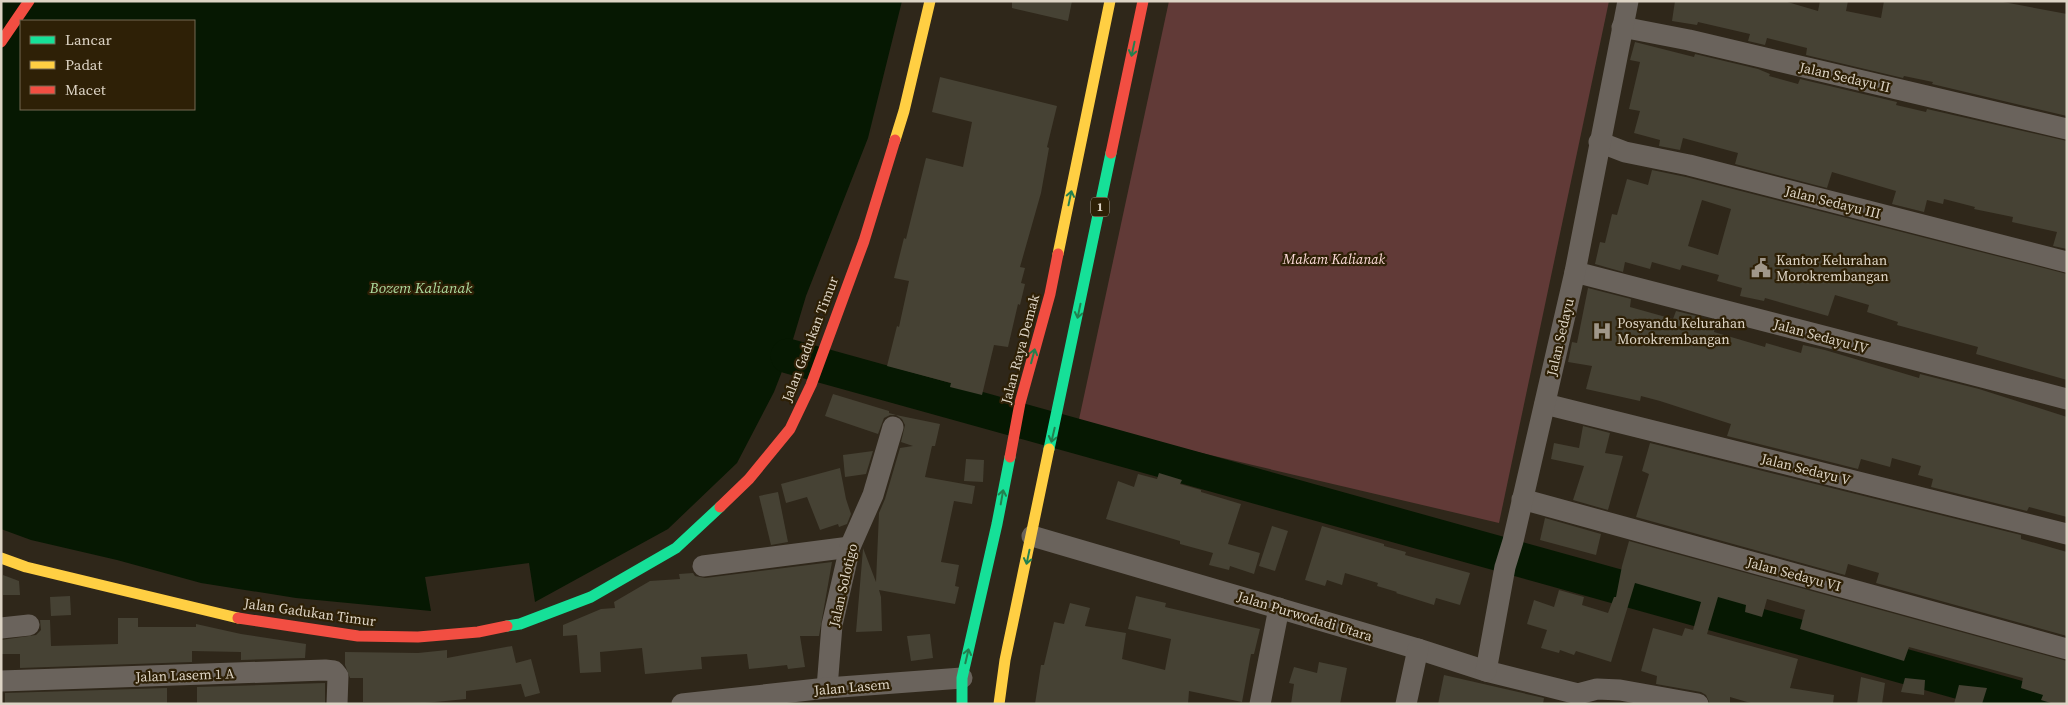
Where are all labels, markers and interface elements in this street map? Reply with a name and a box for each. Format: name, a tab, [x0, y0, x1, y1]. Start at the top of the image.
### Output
legend	[20, 20, 195, 110]
text: Lancar	[65, 29, 112, 50]
one-way arrow	[1128, 41, 1137, 57]
text: Padat	[65, 54, 102, 75]
street label: Jalan Sedayu II	[1797, 57, 1893, 97]
text: Macet	[65, 79, 106, 100]
street label: Jalan Sedayu III	[1782, 180, 1883, 224]
one-way arrow	[1066, 190, 1075, 206]
road number: 1	[1091, 198, 1109, 216]
park label: Makam Kalianak	[1282, 249, 1386, 269]
place label: Kantor Kelurahan Morokrembangan	[1776, 250, 1889, 286]
public building icon: Kantor Kelurahan Morokrembangan	[1750, 257, 1772, 279]
street label: Jalan Gadukan Timur	[776, 273, 843, 406]
water label: Bozem Kalianak	[369, 277, 473, 298]
street label: Jalan Raya Demak	[995, 292, 1044, 407]
street label: Jalan Sedayu	[1541, 296, 1579, 379]
one-way arrow	[1074, 303, 1083, 319]
place label: Posyandu Kelurahan Morokrembangan	[1617, 313, 1746, 349]
street label: Jalan Sedayu IV	[1771, 314, 1871, 358]
hospital icon: Posyandu Kelurahan Morokrembangan	[1591, 320, 1613, 342]
one-way arrow	[1029, 349, 1038, 365]
one-way arrow	[1048, 427, 1057, 443]
street label: Jalan Sedayu V	[1758, 448, 1853, 490]
one-way arrow	[998, 489, 1008, 505]
street label: Jalan Solotigo	[823, 541, 862, 630]
one-way arrow	[1023, 548, 1032, 564]
street label: Jalan Sedayu VI	[1744, 552, 1843, 596]
street label: Jalan Purwodadi Utara	[1234, 586, 1376, 646]
street label: Jalan Gadukan Timur	[242, 593, 377, 631]
one-way arrow	[963, 648, 972, 664]
street label: Jalan Lasem 1 A	[134, 663, 235, 687]
street label: Jalan Lasem	[812, 674, 891, 700]

